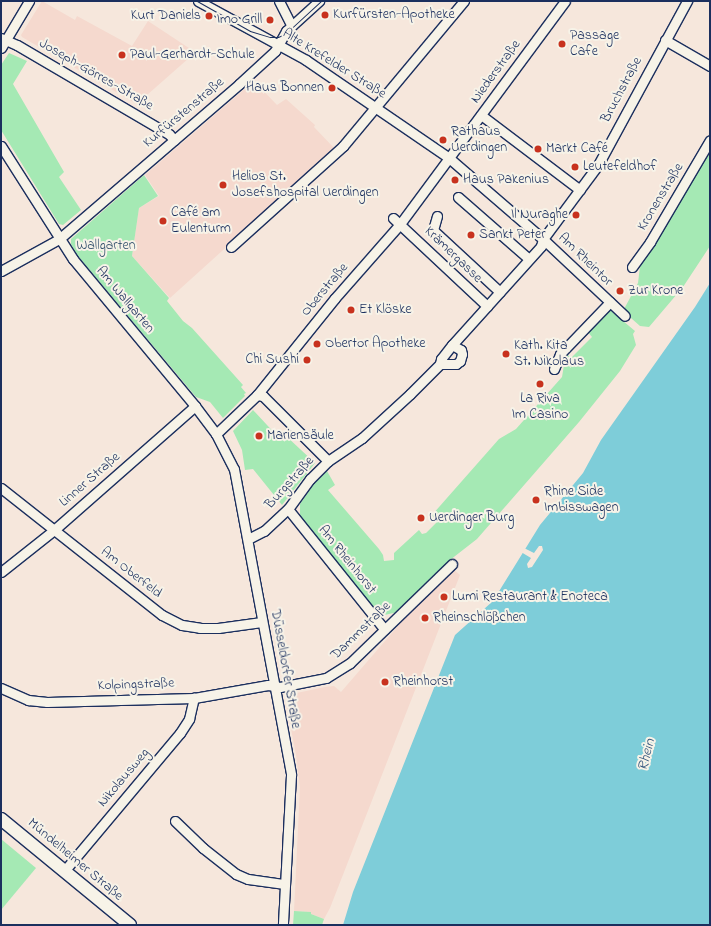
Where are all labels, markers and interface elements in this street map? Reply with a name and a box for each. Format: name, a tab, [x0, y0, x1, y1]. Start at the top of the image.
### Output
place label: Kurfürsten-Apotheke	[333, 7, 455, 23]
place label: Kurt Daniels	[131, 8, 201, 24]
marker: Kurfürsten-Apotheke	[320, 10, 330, 20]
marker: Kurt Daniels	[204, 11, 214, 21]
place label: Imo Grill	[217, 12, 262, 28]
marker: Imo Grill	[265, 15, 275, 25]
street label: Alte Krefelder Straße	[279, 25, 389, 103]
place label: Passage Cafe	[570, 28, 619, 60]
street label: Joseph-Görres-Straße	[36, 35, 156, 115]
street label: Niederstraße	[467, 37, 525, 107]
marker: Passage Cafe	[557, 39, 567, 49]
place label: Paul-Gerhardt-Schule	[130, 47, 255, 63]
marker: Paul-Gerhardt-Schule	[117, 50, 127, 60]
street label: Bruchstraße	[598, 54, 646, 126]
street label: Kurfürstenstraße	[140, 74, 228, 152]
place label: Haus Bonnen	[246, 80, 324, 96]
marker: Haus Bonnen	[327, 83, 337, 93]
place label: Rathaus Uerdingen	[451, 124, 507, 156]
marker: Rathaus Uerdingen	[438, 135, 448, 145]
place label: Markt Café	[546, 141, 608, 157]
marker: Markt Café	[533, 144, 543, 154]
place label: Leutefeldhof	[583, 159, 657, 175]
street label: Kronenstraße	[634, 160, 688, 234]
marker: Leutefeldhof	[570, 162, 580, 172]
place label: Helios St. Josefshospital Uerdingen	[232, 169, 379, 202]
place label: Haus Pakenius	[463, 172, 549, 188]
marker: Haus Pakenius	[450, 175, 460, 185]
marker: Helios St. Josefshospital Uerdingen	[217, 179, 229, 191]
place label: Café am Eulenturm	[171, 205, 231, 238]
place label: Il Nuraghe	[511, 207, 568, 223]
marker: Il Nuraghe	[571, 210, 581, 220]
marker: Café am Eulenturm	[158, 216, 168, 226]
street label: Krämergasse	[421, 223, 485, 287]
place label: Sankt Peter	[479, 227, 546, 243]
marker: Sankt Peter	[466, 230, 476, 240]
street label: Am Rheintor	[554, 230, 616, 290]
park label: Wallgarten	[76, 238, 136, 254]
street label: Oberstraße	[298, 260, 352, 320]
street label: Am Wallgarten	[92, 263, 158, 337]
place label: Zur Krone	[628, 283, 683, 299]
marker: Zur Krone	[615, 286, 625, 296]
place label: Et Klöske	[359, 302, 412, 318]
marker: Et Klöske	[346, 305, 356, 315]
place label: Obertor Apotheke	[325, 336, 426, 352]
place label: Kath. Kita St. Nikolaus	[514, 338, 584, 370]
marker: Obertor Apotheke	[312, 339, 322, 349]
marker: Kath. Kita St. Nikolaus	[501, 349, 511, 359]
place label: Chi Sushi	[245, 352, 299, 368]
marker: Chi Sushi	[302, 355, 312, 365]
marker: La Riva Im Casino	[535, 379, 545, 389]
place label: La Riva Im Casino	[512, 391, 568, 424]
place label: Mariensäule	[267, 428, 334, 444]
marker: Mariensäule	[254, 431, 264, 441]
street label: Linner Straße	[56, 449, 124, 511]
street label: Burgstraße	[262, 453, 318, 513]
place label: Rhine Side Imbisswagen	[544, 484, 619, 516]
marker: Rhine Side Imbisswagen	[531, 495, 541, 505]
place label: Uerdinger Burg	[429, 510, 514, 526]
marker: Uerdinger Burg	[416, 513, 426, 523]
street label: Am Rheinhorst	[314, 522, 380, 598]
street label: Am Oberfeld	[97, 544, 165, 602]
place label: Lumi Restaurant & Enoteca	[452, 589, 608, 605]
marker: Lumi Restaurant & Enoteca	[439, 592, 449, 602]
street label: Dammstraße	[328, 598, 394, 664]
street label: Düsseldorfer Straße	[266, 608, 304, 730]
place label: Rheinschlößchen	[433, 610, 526, 626]
marker: Rheinschlößchen	[420, 613, 430, 623]
place label: Rheinhorst	[393, 674, 453, 690]
street label: Kolpingstraße	[97, 675, 175, 695]
marker: Rheinhorst	[380, 677, 390, 687]
water label: Rhein	[634, 737, 660, 773]
street label: Nikolausweg	[95, 745, 153, 811]
street label: Mündelheimer Straße	[24, 815, 126, 905]

